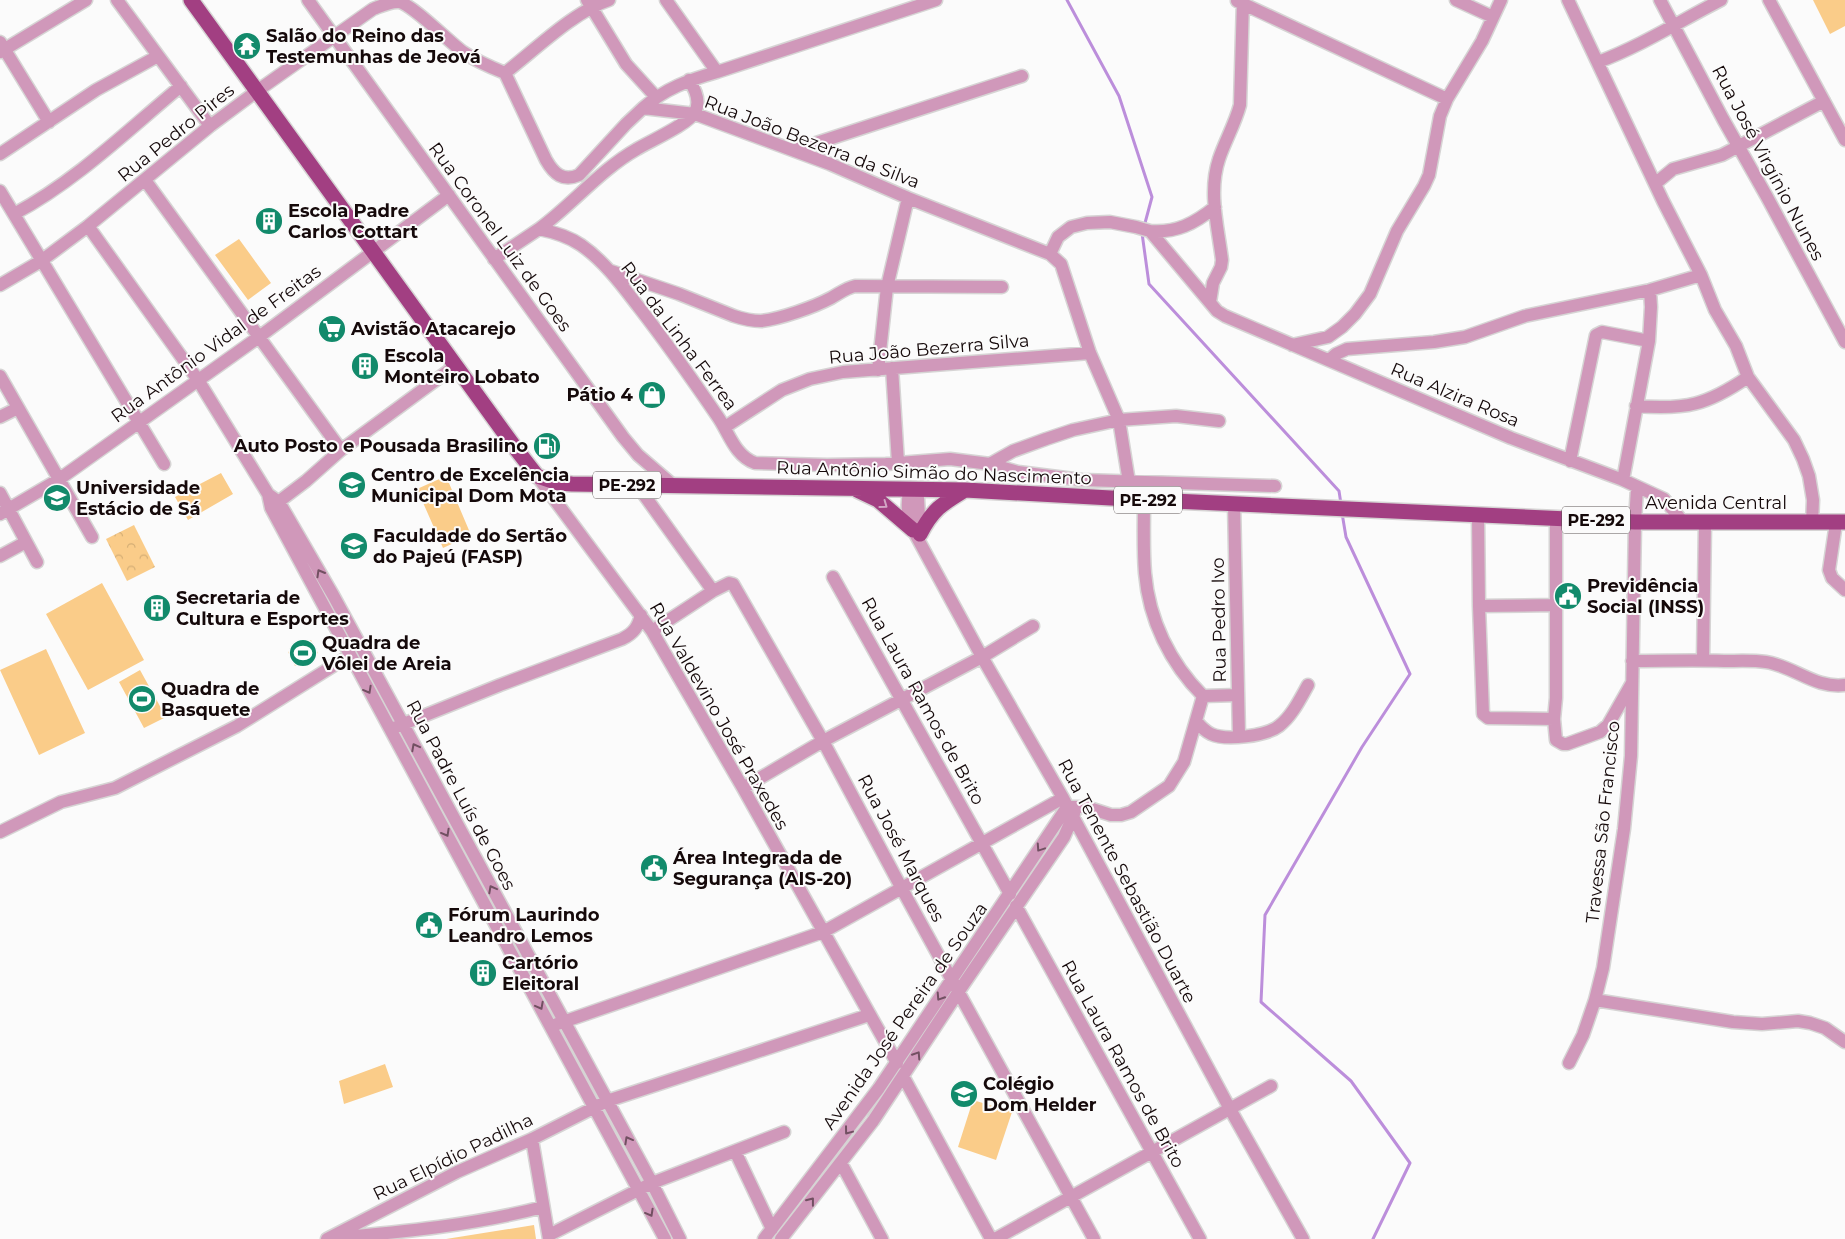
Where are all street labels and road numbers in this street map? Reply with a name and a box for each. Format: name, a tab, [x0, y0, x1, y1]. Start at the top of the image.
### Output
street label: Rua José Virgínio Nunes	[1707, 62, 1829, 265]
street label: Rua Pedro Pires	[113, 79, 239, 187]
street label: Rua João Bezerra da Silva	[701, 91, 923, 193]
street label: Rua Coronel Luiz de Goes	[424, 138, 576, 336]
street label: Rua da Linha Ferrea	[616, 257, 742, 415]
street label: Rua Antônio Vidal de Freitas	[107, 260, 325, 428]
street label: Rua João Bezerra Silva	[828, 329, 1030, 369]
street label: Rua Alzira Rosa	[1387, 358, 1523, 432]
street label: Rua Antônio Simão do Nascimento	[776, 456, 1092, 490]
road number: PE-292	[593, 472, 661, 498]
road number: PE-292	[1114, 486, 1182, 514]
street label: Avenida Central	[1645, 492, 1787, 514]
road number: PE-292	[1562, 506, 1630, 534]
street label: Rua Pedro Ivo	[1207, 557, 1231, 683]
street label: Rua Laura Ramos de Brito	[857, 593, 989, 809]
street label: Rua Valdevino José Praxedes	[645, 598, 794, 834]
street label: Rua Padre Luís de Goes	[402, 696, 521, 894]
street label: Travessa São Francisco	[1581, 720, 1625, 924]
street label: Rua Tenente Sebastião Duarte	[1053, 755, 1201, 1007]
street label: Rua José Marques	[853, 770, 949, 926]
street label: Avenida José Pereira de Souza	[818, 898, 992, 1134]
street label: Rua Laura Ramos de Brito	[1057, 956, 1189, 1172]
street label: Rua Elpídio Padilha	[369, 1109, 537, 1205]

